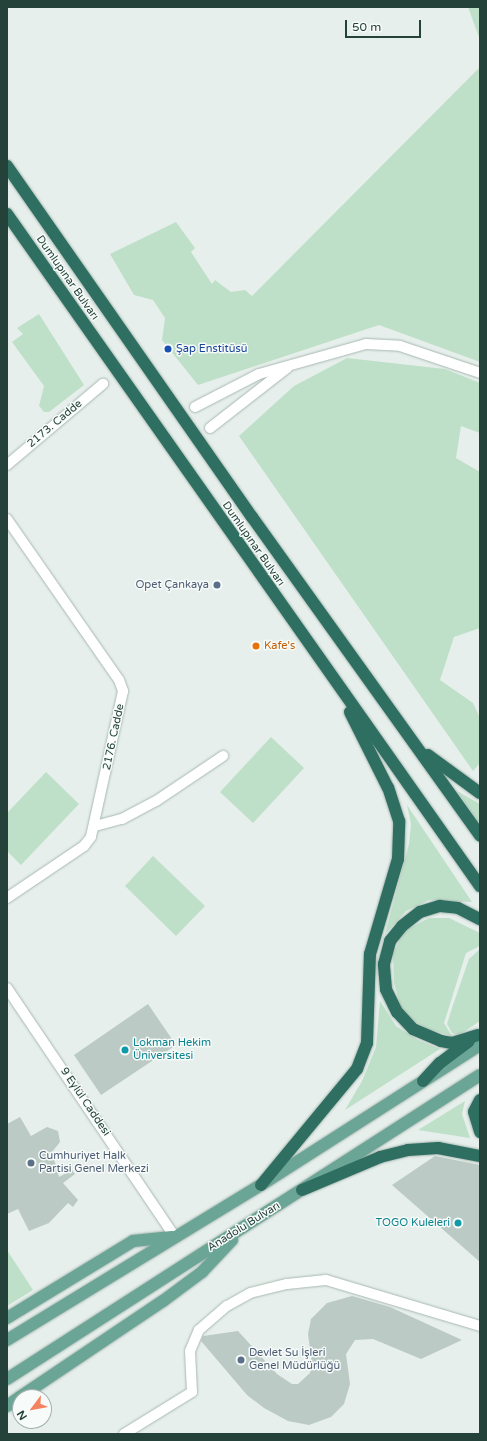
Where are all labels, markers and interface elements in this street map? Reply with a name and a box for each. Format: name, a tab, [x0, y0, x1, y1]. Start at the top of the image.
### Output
scale bar	[347, 12, 423, 38]
text: 50 m	[352, 20, 381, 34]
street label: Dumlupınar Bulvarı	[33, 233, 101, 323]
place label: Şap Enstitüsü	[176, 342, 247, 356]
marker: Şap Enstitüsü	[163, 344, 173, 354]
street label: 2173. Cadde	[25, 397, 85, 451]
street label: Dumlupınar Bulvarı	[219, 499, 287, 589]
place label: Opet Çankaya	[135, 578, 209, 592]
marker: Opet Çankaya	[212, 580, 222, 590]
place label: Kafe's	[264, 639, 295, 653]
marker: Kafe's	[251, 641, 261, 651]
street label: 2176. Cadde	[101, 703, 127, 771]
place label: Lokman Hekim Üniversitesi	[133, 1037, 211, 1063]
marker: Lokman Hekim Üniversitesi	[120, 1045, 130, 1055]
street label: 9 Eylül Caddesi	[57, 1065, 113, 1139]
place label: Cumhuriyet Halk Partisi Genel Merkezi	[39, 1150, 149, 1176]
marker: Cumhuriyet Halk Partisi Genel Merkezi	[26, 1158, 36, 1168]
street label: Anadolu Bulvarı	[205, 1199, 283, 1255]
place label: TOGO Kuleleri	[376, 1216, 450, 1230]
marker: TOGO Kuleleri	[453, 1218, 463, 1228]
place label: Devlet Su İşleri Genel Müdürlüğü	[249, 1347, 340, 1373]
marker: Devlet Su İşleri Genel Müdürlüğü	[236, 1355, 246, 1365]
north arrow	[12, 1389, 52, 1429]
text: N	[14, 1408, 30, 1422]

